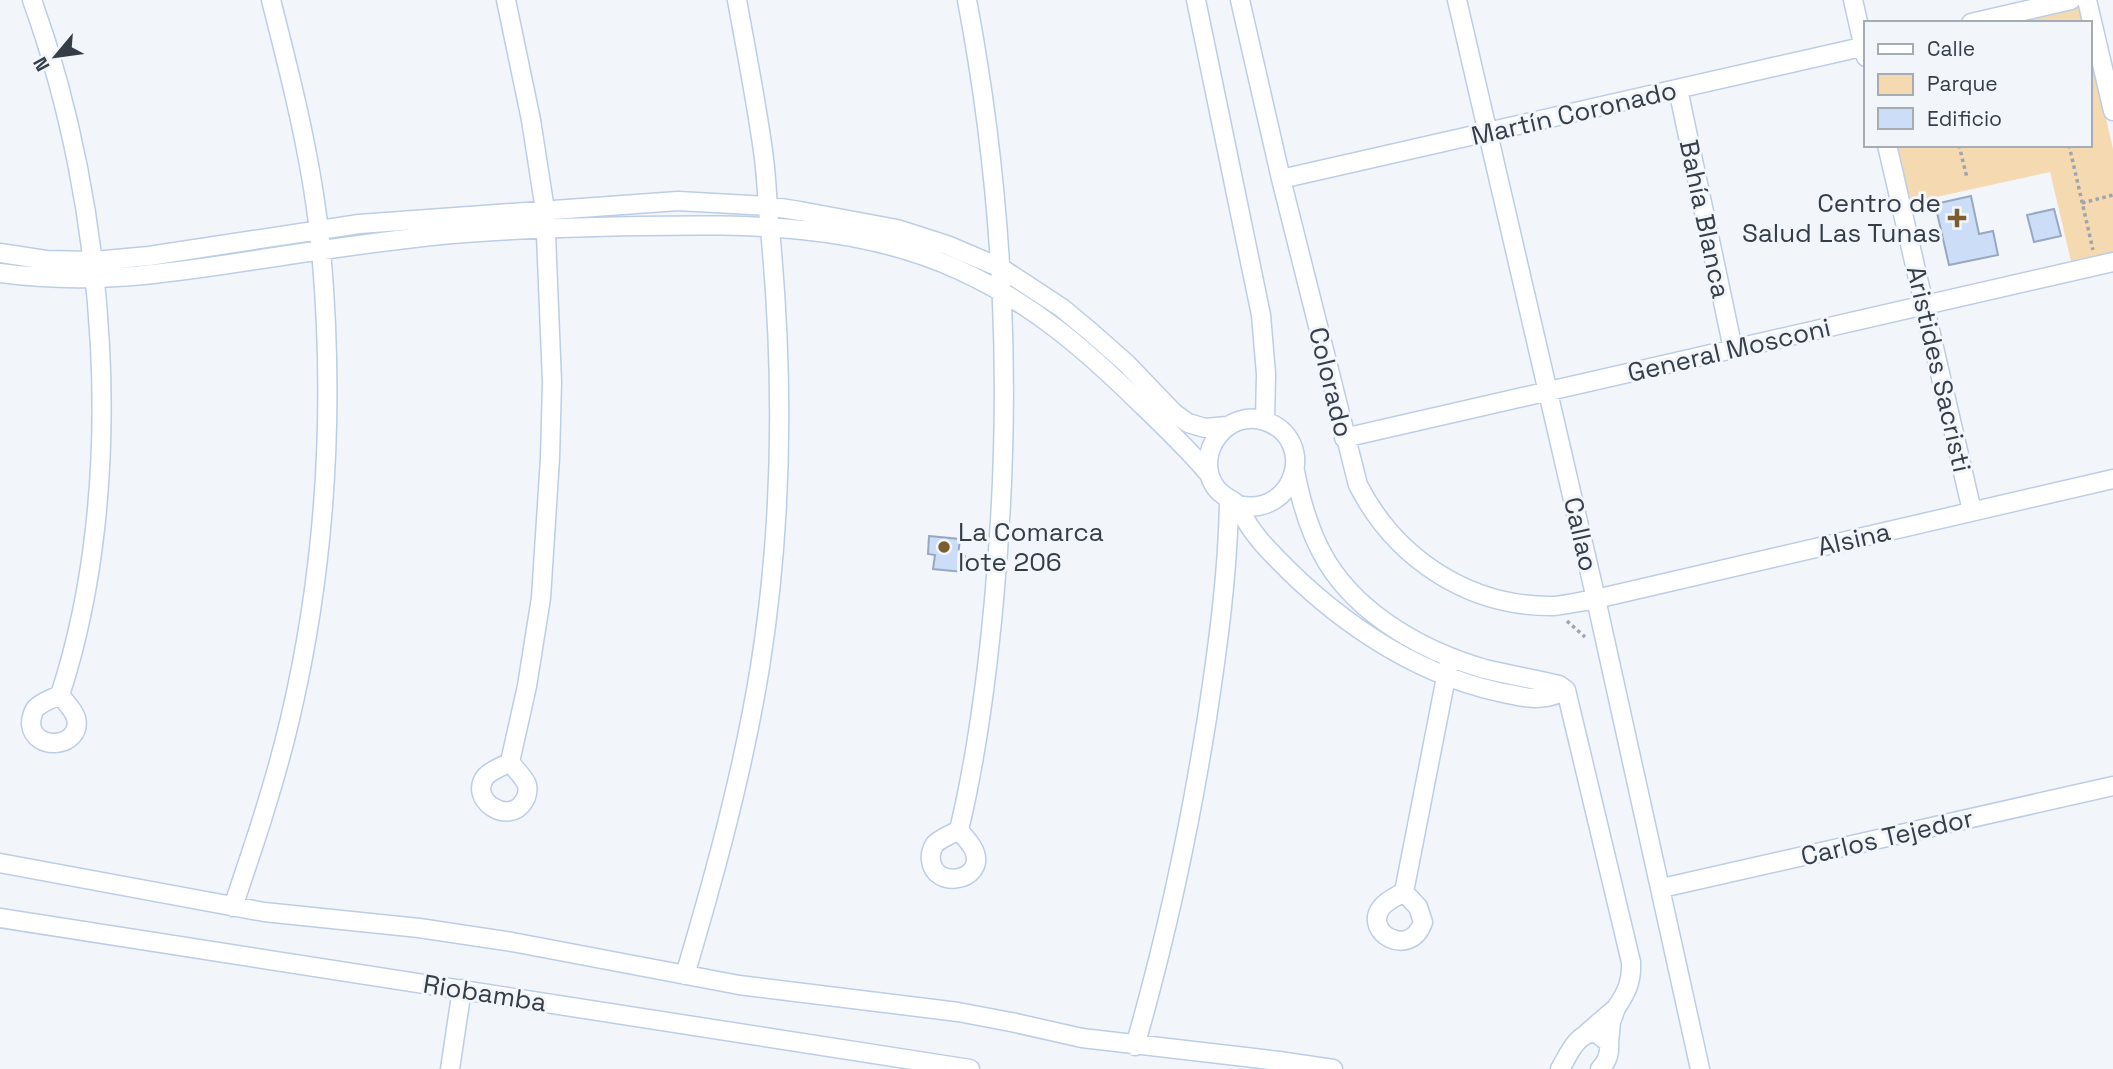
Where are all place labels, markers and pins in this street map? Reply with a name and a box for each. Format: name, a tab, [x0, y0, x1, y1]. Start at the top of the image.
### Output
place label: Centro de Salud Las Tunas	[1742, 186, 1941, 250]
marker: Centro de Salud Las Tunas	[1947, 208, 1967, 228]
place label: La Comarca lote 206	[958, 515, 1104, 579]
marker: La Comarca lote 206	[936, 539, 952, 555]

